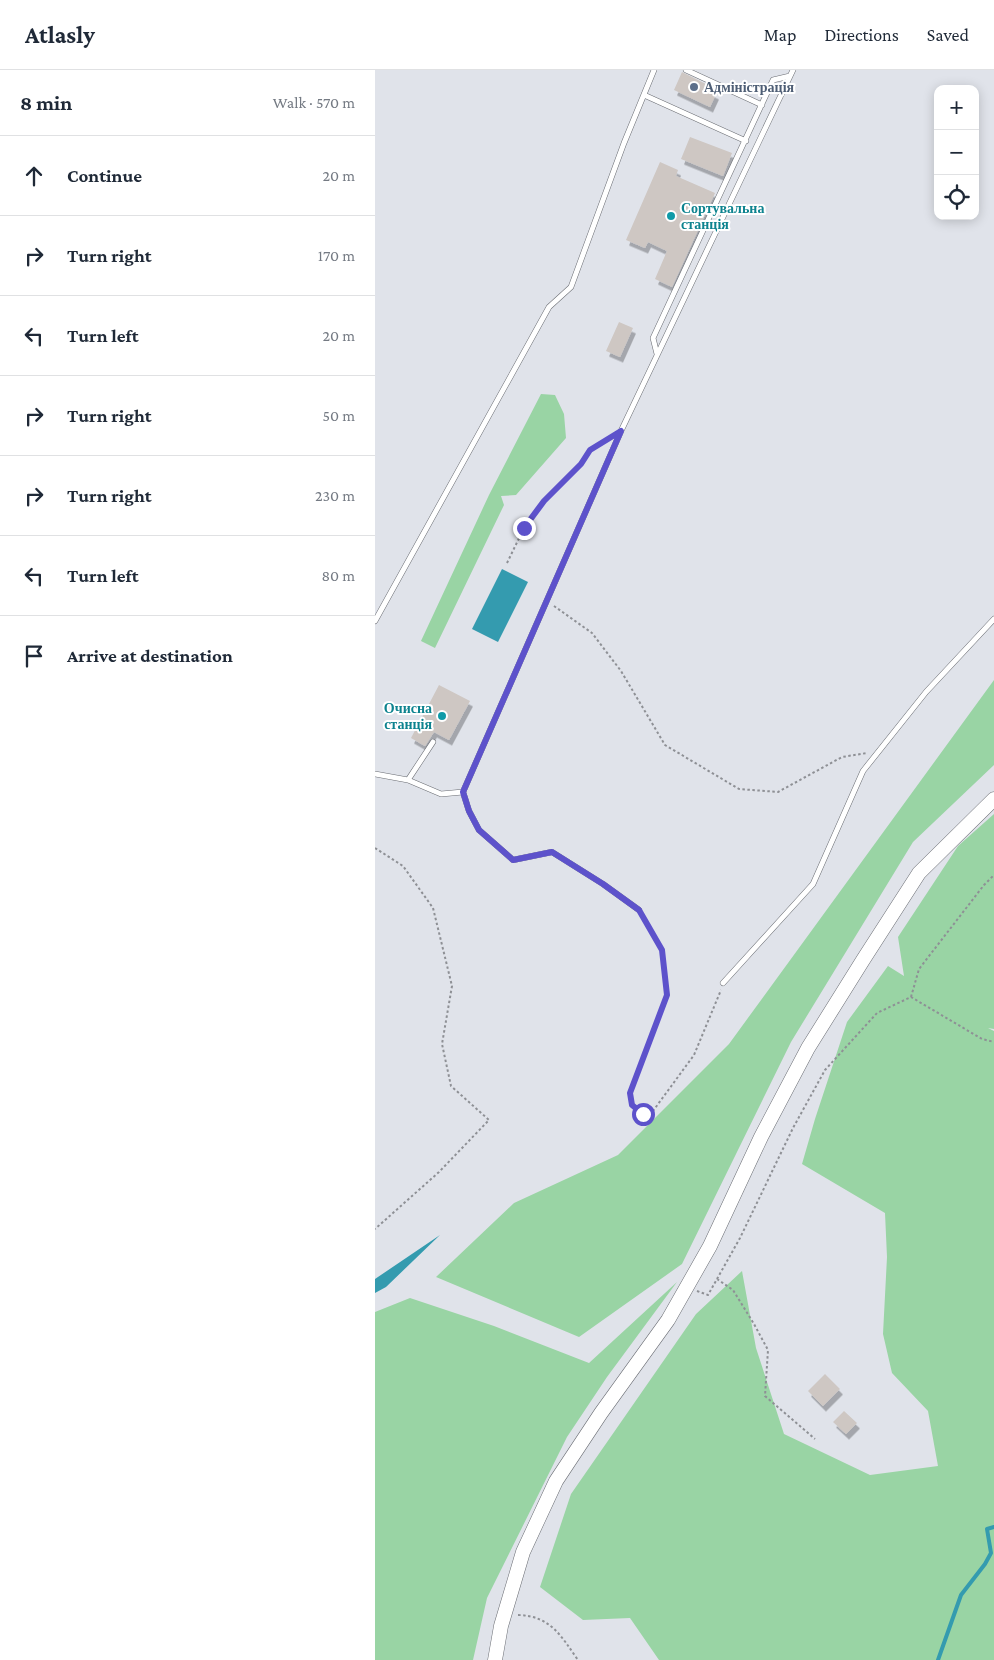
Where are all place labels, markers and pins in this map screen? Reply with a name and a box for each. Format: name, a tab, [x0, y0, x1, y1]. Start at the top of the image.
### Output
place label: Адміністрація	[704, 79, 795, 95]
marker: Адміністрація	[688, 81, 700, 93]
place label: Сортувальна станція	[681, 200, 764, 232]
marker: Сортувальна станція	[665, 210, 677, 222]
place label: Очисна станція	[384, 700, 432, 732]
marker: Очисна станція	[436, 710, 448, 722]

